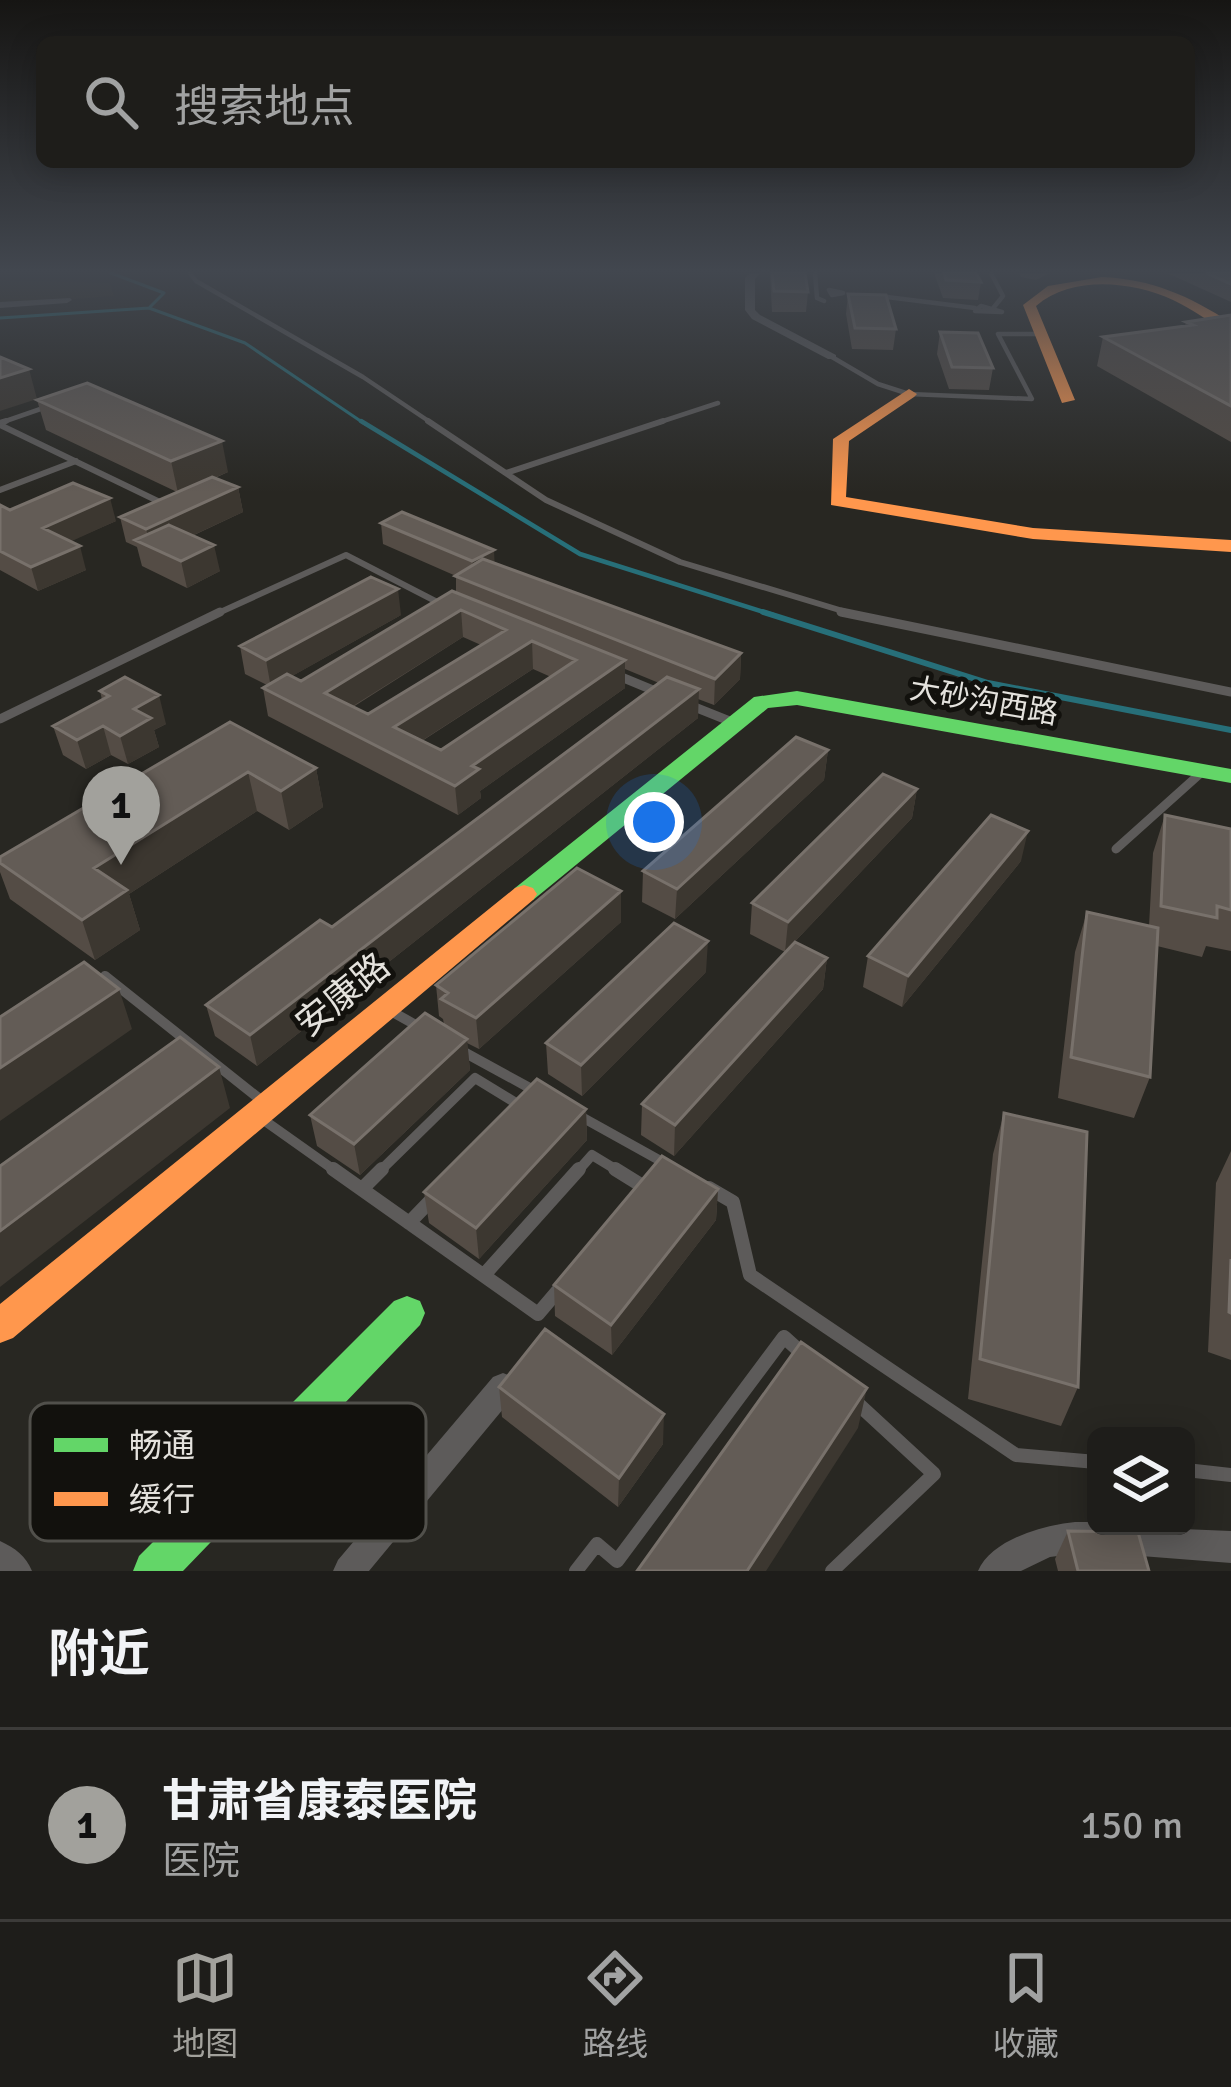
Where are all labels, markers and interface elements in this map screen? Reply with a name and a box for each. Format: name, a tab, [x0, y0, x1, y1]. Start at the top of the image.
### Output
search box	[36, 36, 1195, 168]
icon: search	[78, 69, 144, 135]
text: 搜索地点	[174, 80, 354, 135]
street label: 大砂沟西路	[907, 670, 1061, 733]
pin: 1	[82, 766, 160, 865]
your location	[624, 792, 684, 852]
street label: 安康路	[287, 944, 399, 1047]
legend	[30, 1403, 426, 1541]
text: 畅通	[129, 1426, 195, 1467]
map controls	[1087, 1427, 1195, 1535]
button: layers	[1087, 1427, 1195, 1535]
text: 缓行	[129, 1480, 195, 1521]
text: 附近	[48, 1623, 150, 1686]
text: 甘肃省康泰医院	[162, 1774, 477, 1829]
text: 1	[76, 1801, 98, 1849]
text: 150 m	[1080, 1801, 1183, 1849]
text: 医院	[162, 1837, 240, 1885]
tab: 地图	[172, 1945, 238, 2065]
tab: 路线	[582, 1945, 648, 2065]
tab: 收藏	[993, 1945, 1059, 2065]

